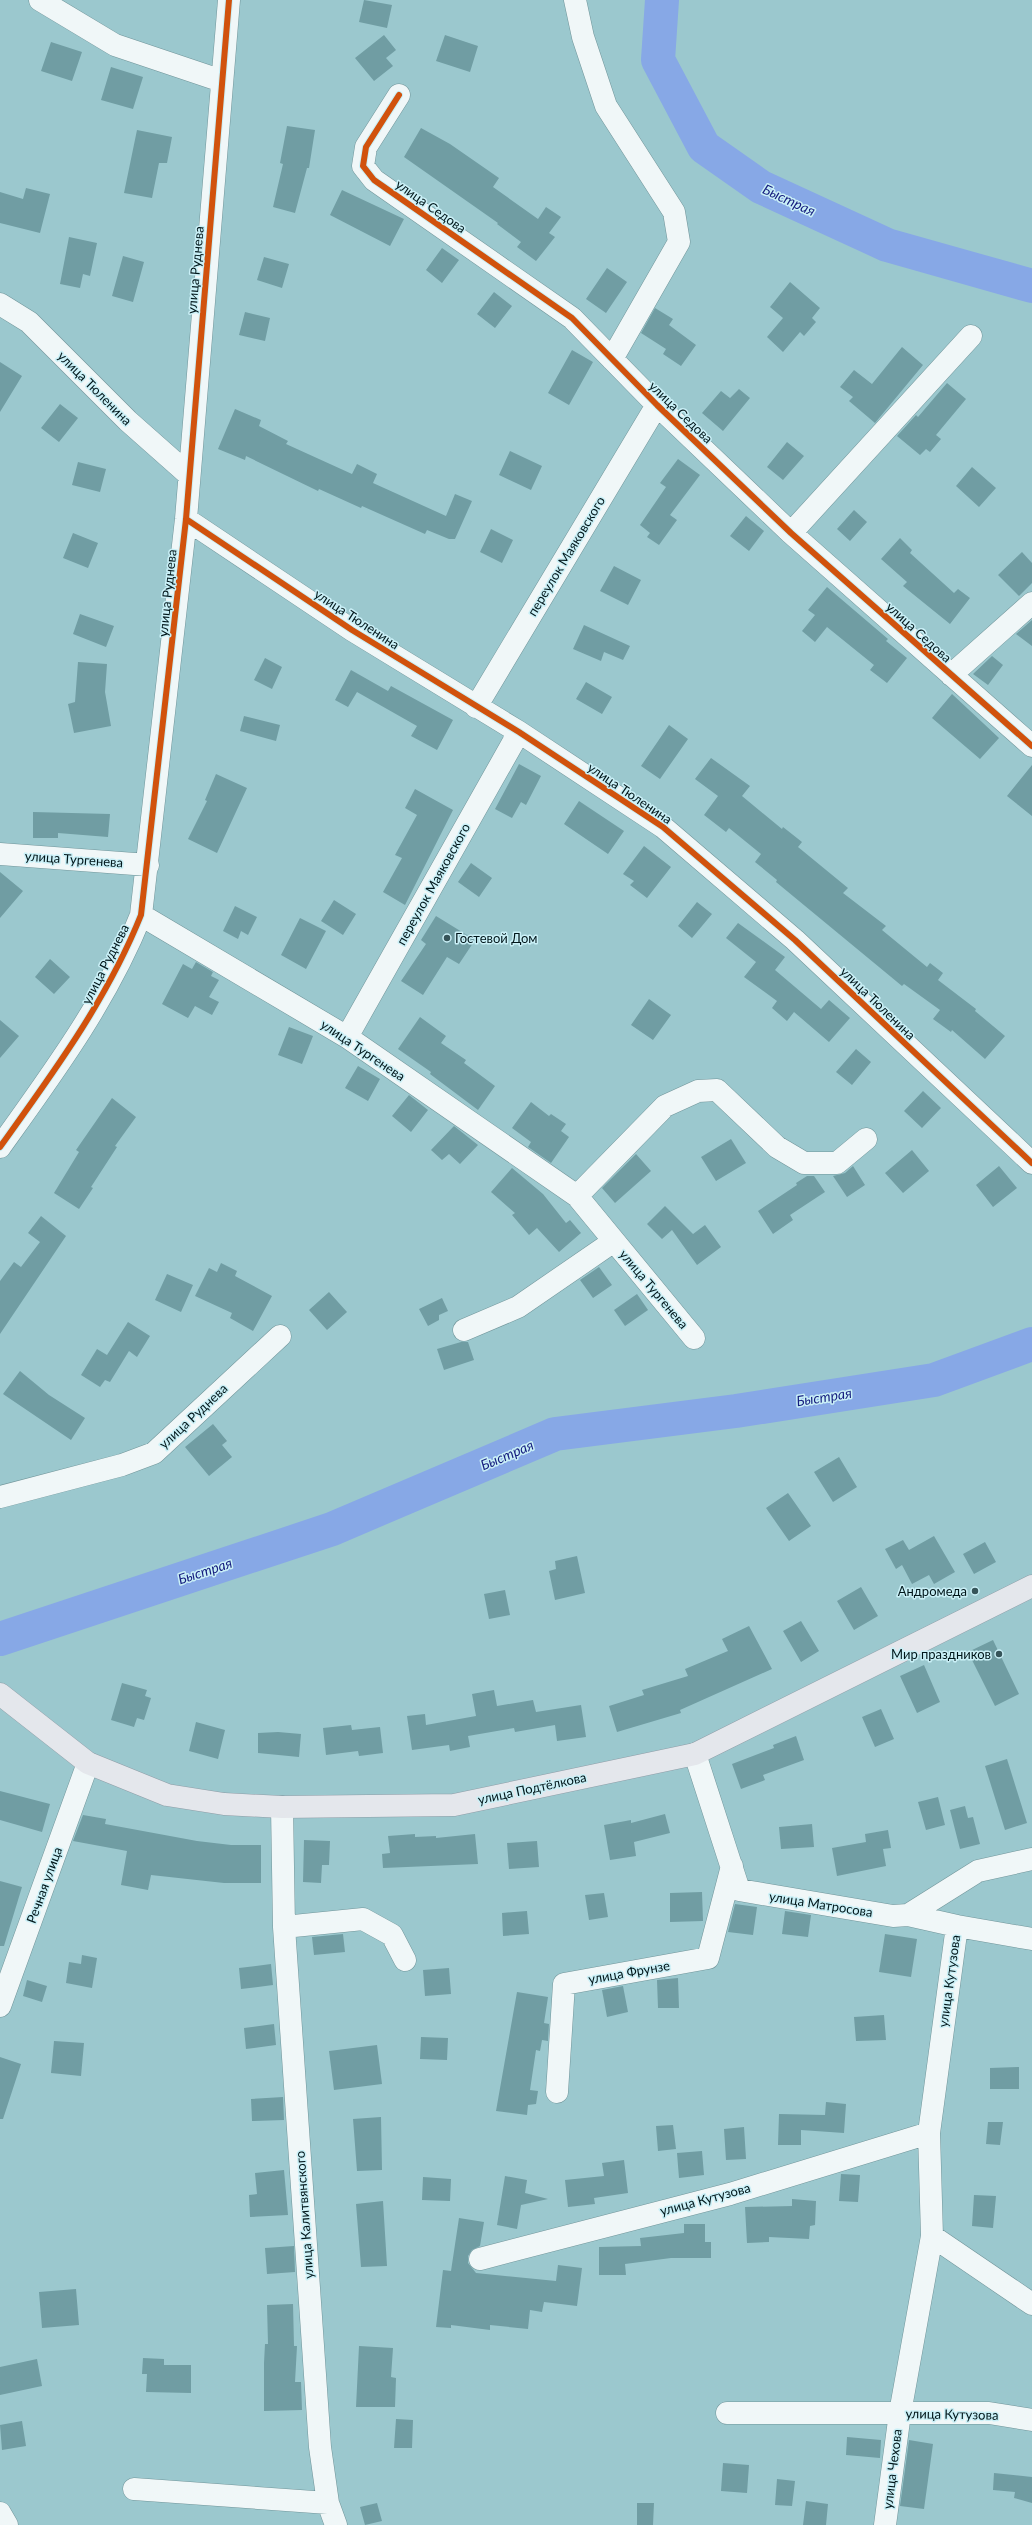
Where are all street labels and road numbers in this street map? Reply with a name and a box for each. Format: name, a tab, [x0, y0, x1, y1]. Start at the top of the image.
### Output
street label: улица Седова	[393, 176, 469, 236]
street label: улица Руднева	[183, 226, 207, 314]
street label: улица Тюленина	[55, 348, 135, 428]
street label: улица Седова	[646, 378, 716, 446]
street label: переулок Маяковского	[524, 493, 608, 619]
street label: улица Руднева	[154, 548, 180, 638]
street label: улица Тюленина	[311, 586, 403, 652]
street label: улица Седова	[883, 598, 955, 666]
street label: улица Тюленина	[585, 759, 675, 827]
street label: переулок Маяковского	[393, 820, 473, 948]
street label: улица Тургенева	[24, 848, 124, 870]
street label: улица Руднева	[78, 921, 132, 1007]
street label: улица Тюленина	[837, 963, 919, 1043]
street label: улица Тургенева	[318, 1016, 408, 1084]
street label: улица Тургенева	[616, 1246, 692, 1332]
street label: улица Руднева	[155, 1380, 231, 1452]
street label: улица Подтёлкова	[476, 1769, 588, 1807]
street label: Речная улица	[23, 1845, 65, 1925]
street label: улица Матросова	[768, 1888, 874, 1920]
street label: улица Кутузова	[935, 1934, 963, 2028]
street label: улица Фрунзе	[587, 1957, 671, 1987]
street label: улица Калитвянского	[292, 2150, 316, 2280]
street label: улица Кутузова	[658, 2179, 752, 2219]
street label: улица Кутузова	[905, 2405, 999, 2423]
street label: улица Чехова	[879, 2428, 905, 2510]

